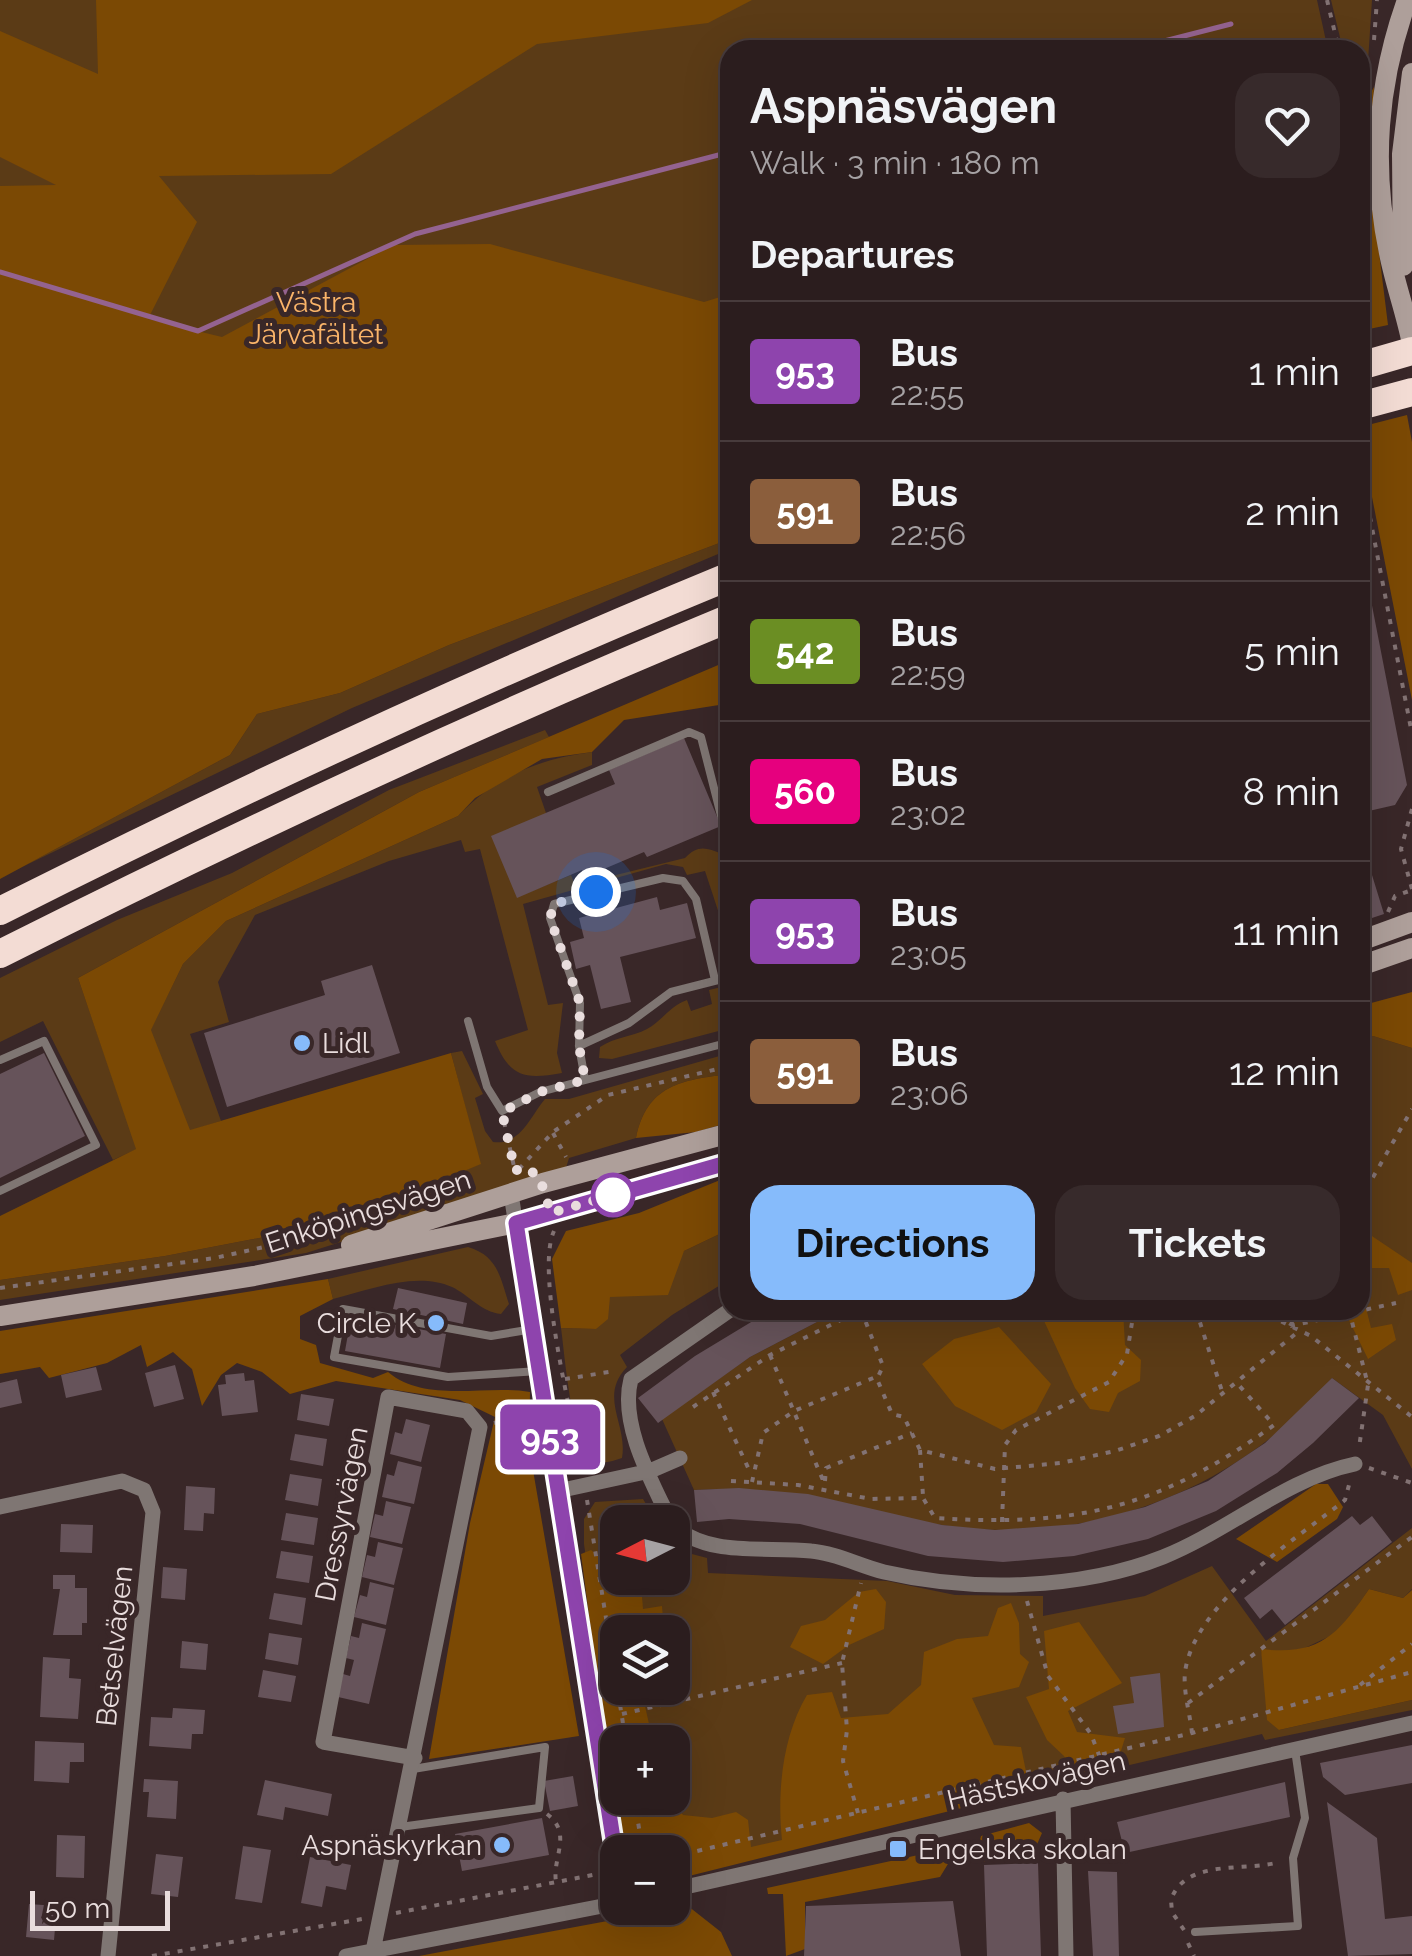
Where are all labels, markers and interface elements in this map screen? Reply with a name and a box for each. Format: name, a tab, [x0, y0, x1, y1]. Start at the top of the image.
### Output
button: heart	[1235, 73, 1340, 178]
text: Aspnäsvägen	[750, 78, 1057, 134]
text: Walk · 3 min · 180 m	[750, 144, 1040, 181]
text: Departures	[750, 232, 955, 277]
park label: Västra Järvafältet	[249, 286, 384, 351]
text: Bus	[890, 330, 958, 375]
text: 1 min	[1249, 349, 1340, 394]
text: 953	[775, 351, 835, 392]
text: 22:55	[890, 375, 964, 412]
text: Bus	[890, 470, 958, 515]
text: 2 min	[1245, 489, 1340, 534]
text: 591	[776, 491, 834, 532]
text: 22:56	[890, 515, 966, 552]
text: Bus	[890, 610, 958, 655]
text: 5 min	[1244, 629, 1340, 674]
text: 542	[775, 631, 835, 672]
text: 22:59	[890, 655, 966, 692]
text: Bus	[890, 750, 958, 795]
text: 8 min	[1242, 769, 1340, 814]
text: 560	[774, 771, 836, 812]
text: 23:02	[890, 795, 966, 832]
your location	[571, 867, 621, 917]
text: Bus	[890, 890, 958, 935]
text: 11 min	[1232, 909, 1340, 954]
text: 953	[775, 911, 835, 952]
text: 23:05	[890, 935, 967, 972]
place label: Lidl	[322, 1027, 370, 1060]
text: Bus	[890, 1030, 958, 1075]
marker: Lidl	[291, 1032, 313, 1054]
text: 12 min	[1229, 1049, 1340, 1094]
text: 591	[776, 1051, 834, 1092]
text: 23:06	[890, 1075, 969, 1112]
street label: Enköpingsvägen	[261, 1163, 475, 1260]
unlabelled marker	[592, 1174, 634, 1216]
button: Directions	[750, 1185, 1035, 1300]
button: Tickets	[1055, 1185, 1340, 1300]
place label: Circle K	[317, 1307, 416, 1340]
marker: Circle K	[425, 1312, 447, 1334]
line badge: 953	[492, 1404, 608, 1470]
text: 953	[520, 1417, 580, 1458]
street label: Dressyrvägen	[308, 1424, 375, 1604]
north arrow	[600, 1505, 690, 1595]
map controls	[600, 1505, 690, 1925]
street label: Betselvägen	[90, 1564, 139, 1728]
button: layers	[600, 1615, 690, 1705]
button: +	[600, 1725, 690, 1815]
street label: Hästskovägen	[944, 1744, 1129, 1817]
place label: Aspnäskyrkan	[301, 1829, 482, 1862]
place label: Engelska skolan	[918, 1833, 1127, 1866]
marker: Aspnäskyrkan	[491, 1834, 513, 1856]
button: −	[600, 1835, 690, 1925]
marker: Engelska skolan	[887, 1838, 909, 1860]
scale bar	[30, 1886, 170, 1930]
text: 50 m	[45, 1892, 110, 1925]

